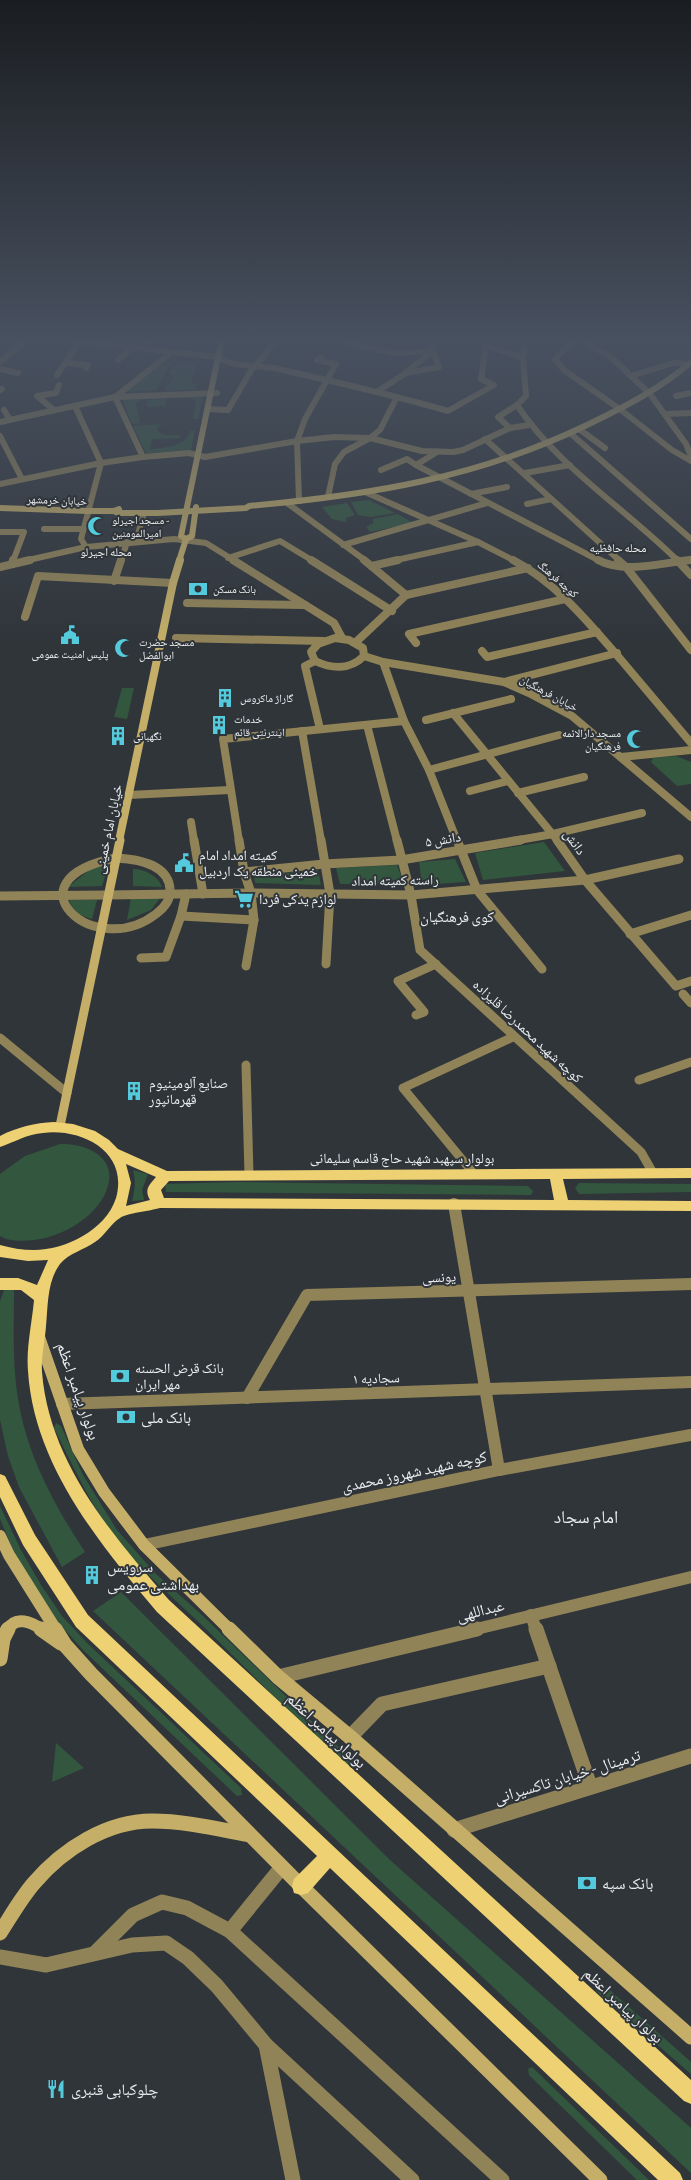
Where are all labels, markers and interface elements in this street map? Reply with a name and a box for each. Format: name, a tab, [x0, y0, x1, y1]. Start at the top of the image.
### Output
street label: خیابان خرمشهر	[26, 494, 87, 508]
mosque icon: مسجد اجیرلو - امیرالمومنین	[86, 515, 108, 537]
place label: مسجد اجیرلو - امیرالمومنین	[112, 515, 170, 540]
district label: محله حافظیه	[590, 542, 646, 555]
district label: محله اجیرلو	[80, 546, 132, 559]
street label: کوچه فرهنگ	[535, 559, 580, 601]
bank icon: بانک مسکن	[187, 578, 209, 600]
place label: بانک مسکن	[213, 584, 256, 596]
public building icon: پلیس امنیت عمومی	[59, 624, 81, 646]
mosque icon: مسجد حضرت ابوالفضل	[113, 637, 135, 659]
place label: مسجد حضرت ابوالفضل	[139, 637, 194, 662]
place label: پلیس امنیت عمومی	[32, 649, 109, 661]
street label: خیابان فرهنگیان	[517, 674, 580, 714]
building icon: گاراژ ماکروس	[214, 687, 236, 709]
place label: گاراژ ماکروس	[240, 693, 294, 705]
building icon: خدمات اینترنتی قائم	[208, 714, 230, 736]
place label: خدمات اینترنتی قائم	[234, 714, 285, 740]
building icon: نگهبانی	[107, 725, 129, 747]
place label: مسجد دارالائمه فرهنگیان	[562, 728, 621, 753]
mosque icon: مسجد دارالائمه فرهنگیان	[625, 728, 647, 750]
place label: نگهبانی	[133, 731, 162, 743]
street label: خیابان امام خمینی	[93, 783, 127, 876]
street label: دانش	[560, 827, 588, 858]
street label: دانش ۵	[424, 830, 462, 851]
place label: کمیته امداد امام خمینی منطقه یک اردبیل	[199, 849, 318, 880]
public building icon: کمیته امداد امام خمینی منطقه یک اردبیل	[173, 852, 195, 874]
street label: راسته کمیته امداد	[351, 873, 439, 890]
supermarket icon: لوازم یدکی فردا	[233, 888, 255, 910]
place label: لوازم یدکی فردا	[259, 893, 336, 909]
district label: کوی فرهنگیان	[420, 910, 494, 927]
street label: کوچه شهید محمدرضا قلیزاده	[469, 978, 585, 1087]
place label: صنایع آلومینیوم قهرمانپور	[148, 1076, 228, 1108]
building icon: صنایع آلومینیوم قهرمانپور	[123, 1080, 145, 1102]
street label: بولوار سپهبد شهید حاج قاسم سلیمانی	[310, 1152, 494, 1168]
street label: یونسی	[422, 1270, 457, 1287]
street label: بولوار پیامبر اعظم	[52, 1340, 102, 1443]
place label: بانک قرض الحسنه مهر ایران	[135, 1362, 224, 1393]
bank icon: بانک قرض الحسنه مهر ایران	[109, 1365, 131, 1387]
street label: سجادیه ۱	[352, 1371, 400, 1387]
bank icon: بانک ملی	[115, 1406, 137, 1428]
place label: بانک ملی	[141, 1410, 191, 1428]
street label: کوچه شهید شهروز محمدی	[340, 1449, 489, 1497]
district label: امام سجاد	[554, 1509, 618, 1529]
place label: سرویس بهداشتی عمومی	[107, 1559, 199, 1595]
building icon: سرویس بهداشتی عمومی	[81, 1564, 103, 1586]
street label: عبداللهی	[455, 1597, 506, 1627]
street label: بولوار پیامبر اعظم	[282, 1690, 369, 1773]
street label: ترمینال - خیابان تاکسیرانی	[492, 1747, 643, 1809]
bank icon: بانک سپه	[576, 1872, 598, 1894]
place label: بانک سپه	[602, 1876, 653, 1893]
street label: بولوار پیامبر اعظم	[579, 1965, 666, 2048]
restaurant icon: چلوکبابی قنبری	[45, 2078, 67, 2100]
place label: چلوکبابی قنبری	[71, 2082, 158, 2100]

